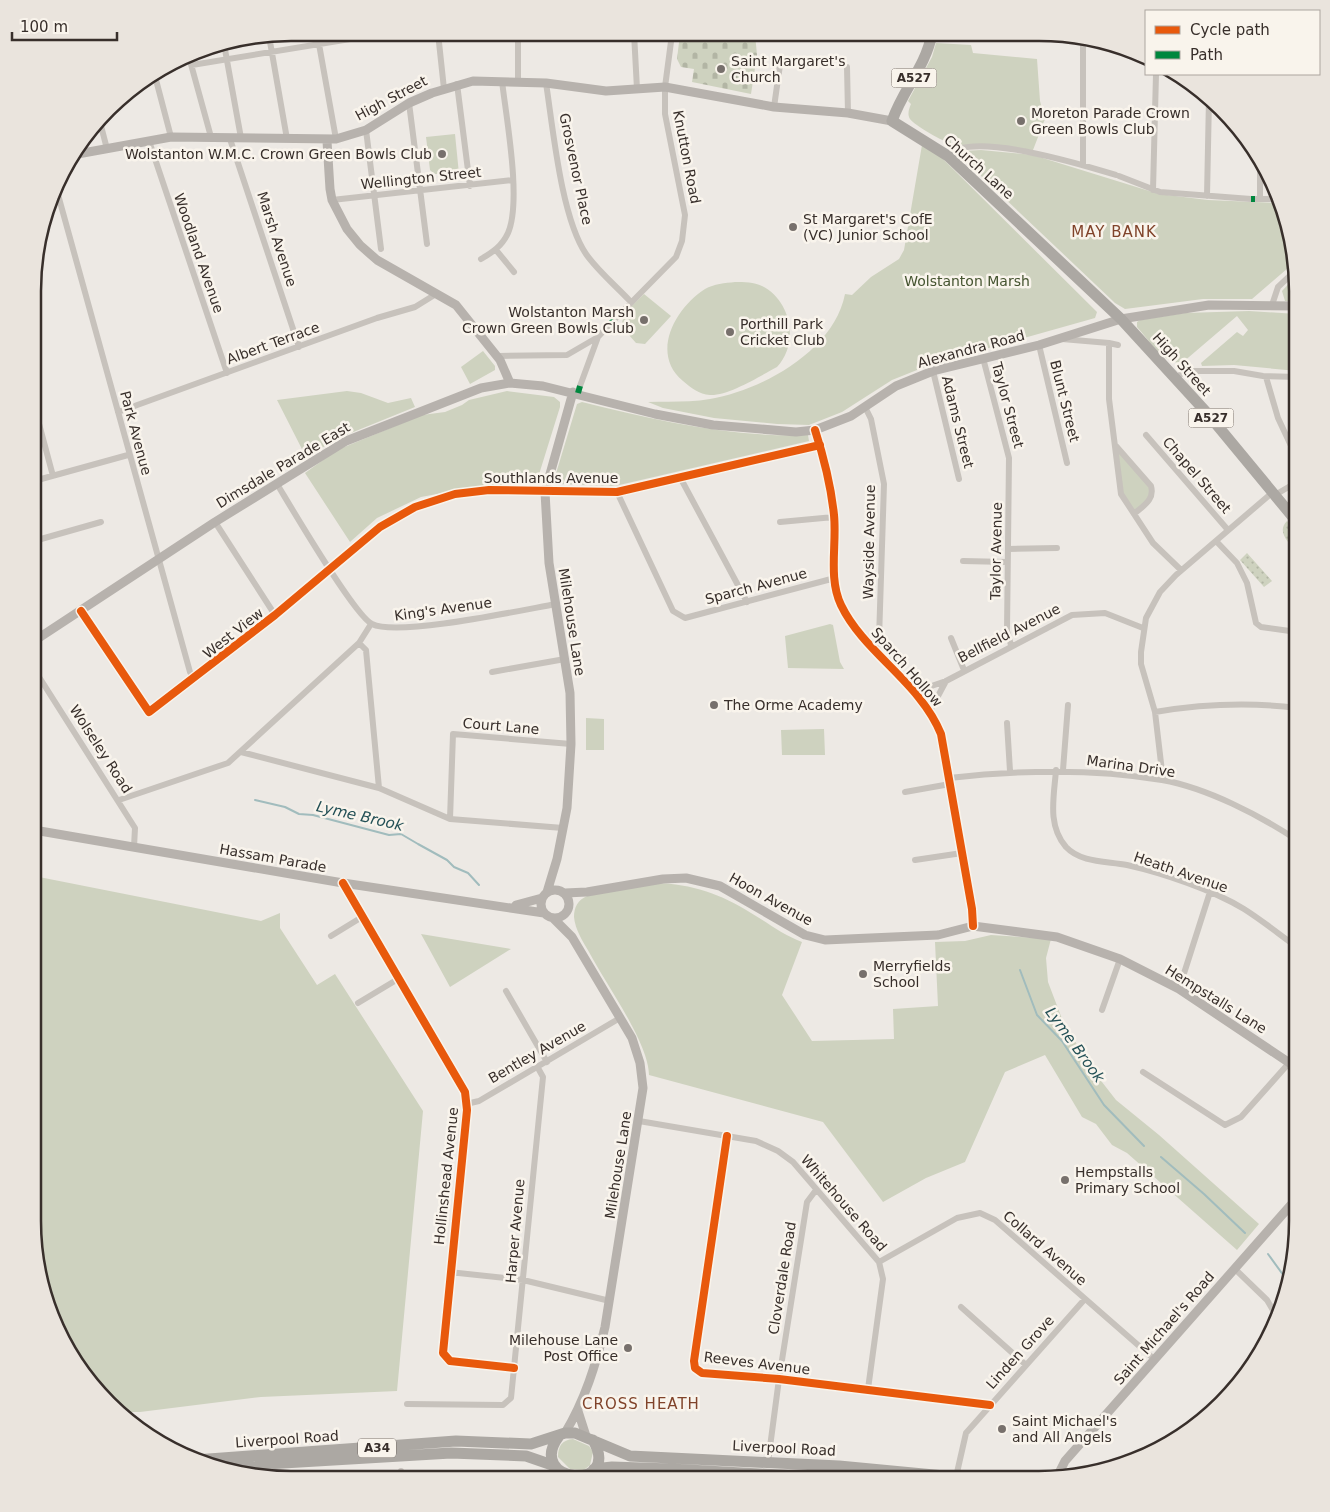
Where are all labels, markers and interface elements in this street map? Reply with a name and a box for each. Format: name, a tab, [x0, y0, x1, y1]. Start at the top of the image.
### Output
scale bar	[12, 10, 118, 42]
legend	[1145, 10, 1320, 75]
text: 100 m	[20, 18, 68, 36]
text: Cycle path	[1190, 21, 1270, 39]
text: Path	[1190, 46, 1223, 64]
place label: Saint Margaret's Church	[731, 53, 846, 85]
marker: Saint Margaret's Church	[715, 63, 727, 75]
road number: A527	[892, 68, 936, 88]
street label: High Street	[352, 72, 430, 124]
place label: Moreton Parade Crown Green Bowls Club	[1031, 105, 1190, 137]
street label: Knutton Road	[670, 109, 704, 205]
street label: Grosvenor Place	[556, 112, 596, 226]
marker: Moreton Parade Crown Green Bowls Club	[1015, 115, 1027, 127]
street label: Church Lane	[941, 132, 1017, 202]
place label: Wolstanton W.M.C. Crown Green Bowls Club	[125, 146, 432, 162]
marker: Wolstanton W.M.C. Crown Green Bowls Club	[436, 148, 448, 160]
street label: Wellington Street	[360, 164, 483, 192]
street label: Marsh Avenue	[254, 189, 300, 289]
street label: Woodland Avenue	[171, 191, 227, 315]
place label: St Margaret's CofE (VC) Junior School	[803, 211, 933, 243]
marker: St Margaret's CofE (VC) Junior School	[787, 221, 799, 233]
district label: MAY BANK	[1071, 223, 1157, 241]
park label: Wolstanton Marsh	[904, 273, 1030, 289]
place label: Wolstanton Marsh Crown Green Bowls Club	[462, 304, 634, 336]
marker: Wolstanton Marsh Crown Green Bowls Club	[638, 314, 650, 326]
place label: Porthill Park Cricket Club	[740, 316, 825, 348]
street label: Albert Terrace	[224, 319, 322, 367]
marker: Porthill Park Cricket Club	[724, 326, 736, 338]
street label: Alexandra Road	[916, 327, 1026, 371]
street label: High Street	[1150, 329, 1215, 399]
street label: Blunt Street	[1047, 358, 1083, 444]
street label: Taylor Street	[989, 359, 1027, 450]
street label: Adams Street	[939, 374, 977, 470]
street label: Park Avenue	[117, 389, 155, 477]
road number: A527	[1188, 408, 1234, 428]
street label: Dimsdale Parade East	[213, 419, 353, 511]
street label: Chapel Street	[1160, 434, 1235, 517]
street label: Southlands Avenue	[484, 470, 618, 486]
street label: Wayside Avenue	[860, 484, 878, 600]
street label: Taylor Avenue	[987, 502, 1005, 601]
street label: Sparch Avenue	[703, 565, 809, 607]
street label: Milehouse Lane	[556, 567, 588, 677]
street label: King's Avenue	[393, 594, 493, 624]
street label: Bellfield Avenue	[955, 600, 1063, 666]
street label: West View	[200, 605, 266, 661]
street label: Sparch Hollow	[868, 624, 946, 710]
place label: The Orme Academy	[723, 697, 863, 713]
marker: The Orme Academy	[708, 699, 720, 711]
street label: Wolseley Road	[67, 702, 135, 796]
street label: Court Lane	[462, 715, 540, 737]
street label: Marina Drive	[1086, 752, 1176, 780]
water label: Lyme Brook	[315, 797, 407, 835]
street label: Hassam Parade	[218, 841, 328, 875]
street label: Heath Avenue	[1132, 848, 1230, 896]
street label: Hoon Avenue	[726, 869, 816, 929]
place label: Merryfields School	[873, 958, 951, 990]
street label: Hempstalls Lane	[1162, 961, 1270, 1037]
marker: Merryfields School	[857, 968, 869, 980]
water label: Lyme Brook	[1042, 1004, 1109, 1087]
street label: Bentley Avenue	[485, 1018, 589, 1086]
street label: Hollinshead Avenue	[431, 1106, 461, 1246]
street label: Milehouse Lane	[602, 1110, 634, 1220]
street label: Whitehouse Road	[798, 1152, 890, 1254]
place label: Hempstalls Primary School	[1075, 1164, 1180, 1196]
marker: Hempstalls Primary School	[1059, 1174, 1071, 1186]
street label: Harper Avenue	[502, 1178, 528, 1284]
street label: Collard Avenue	[1000, 1207, 1090, 1289]
street label: Cloverdale Road	[765, 1220, 799, 1336]
street label: Saint Michael's Road	[1111, 1268, 1217, 1388]
street label: Linden Grove	[983, 1312, 1057, 1392]
place label: Milehouse Lane Post Office	[509, 1332, 618, 1364]
marker: Milehouse Lane Post Office	[622, 1342, 634, 1354]
street label: Reeves Avenue	[703, 1349, 811, 1377]
district label: CROSS HEATH	[582, 1395, 700, 1413]
place label: Saint Michael's and All Angels	[1012, 1413, 1117, 1445]
marker: Saint Michael's and All Angels	[996, 1423, 1008, 1435]
street label: Liverpool Road	[235, 1427, 339, 1451]
street label: Liverpool Road	[732, 1437, 836, 1459]
road number: A34	[358, 1439, 396, 1458]

